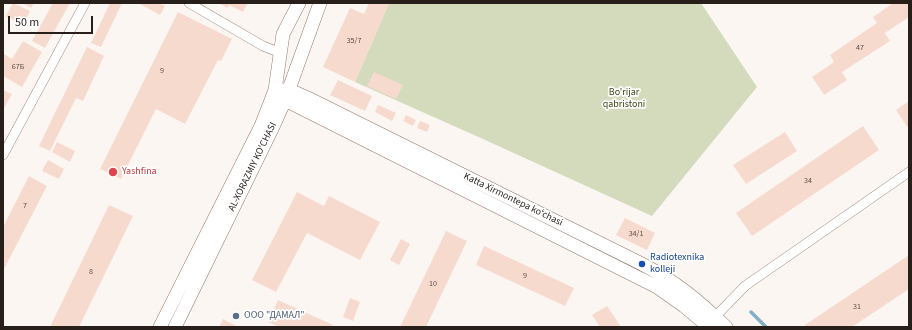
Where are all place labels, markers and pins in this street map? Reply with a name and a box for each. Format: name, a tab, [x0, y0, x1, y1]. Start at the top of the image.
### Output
marker: Yashfina	[107, 166, 119, 178]
place label: Yashfina	[122, 166, 157, 178]
place label: Radiotexnika kolleji	[650, 252, 704, 276]
marker: Radiotexnika kolleji	[637, 259, 647, 269]
place label: ООО "ДАМАЛ"	[244, 310, 305, 322]
marker: ООО "ДАМАЛ"	[231, 311, 241, 321]

